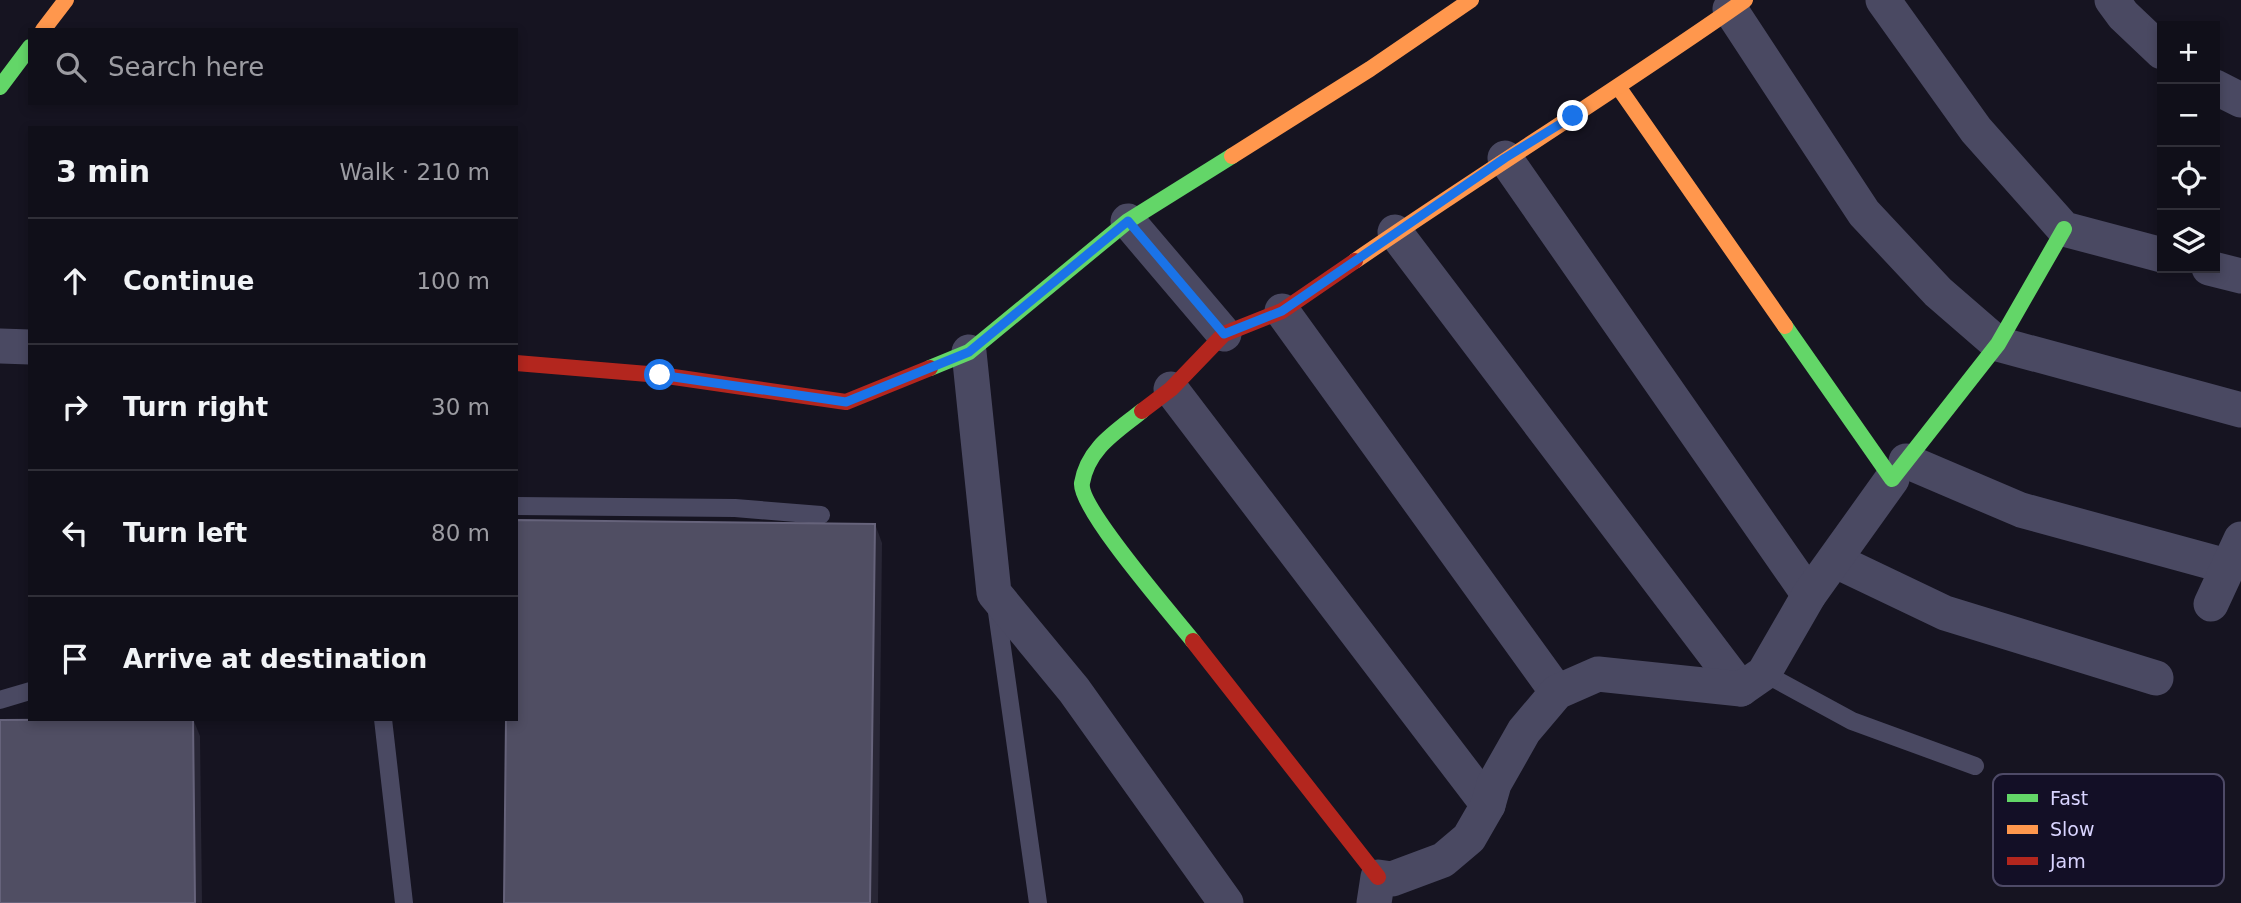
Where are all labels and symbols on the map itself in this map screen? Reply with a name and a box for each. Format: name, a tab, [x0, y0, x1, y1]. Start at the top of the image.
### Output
route end	[1557, 100, 1588, 131]
route start	[644, 359, 675, 390]
legend	[1993, 774, 2224, 886]
text: Fast	[2050, 787, 2088, 809]
text: Slow	[2050, 818, 2095, 840]
text: Jam	[2049, 850, 2086, 872]

